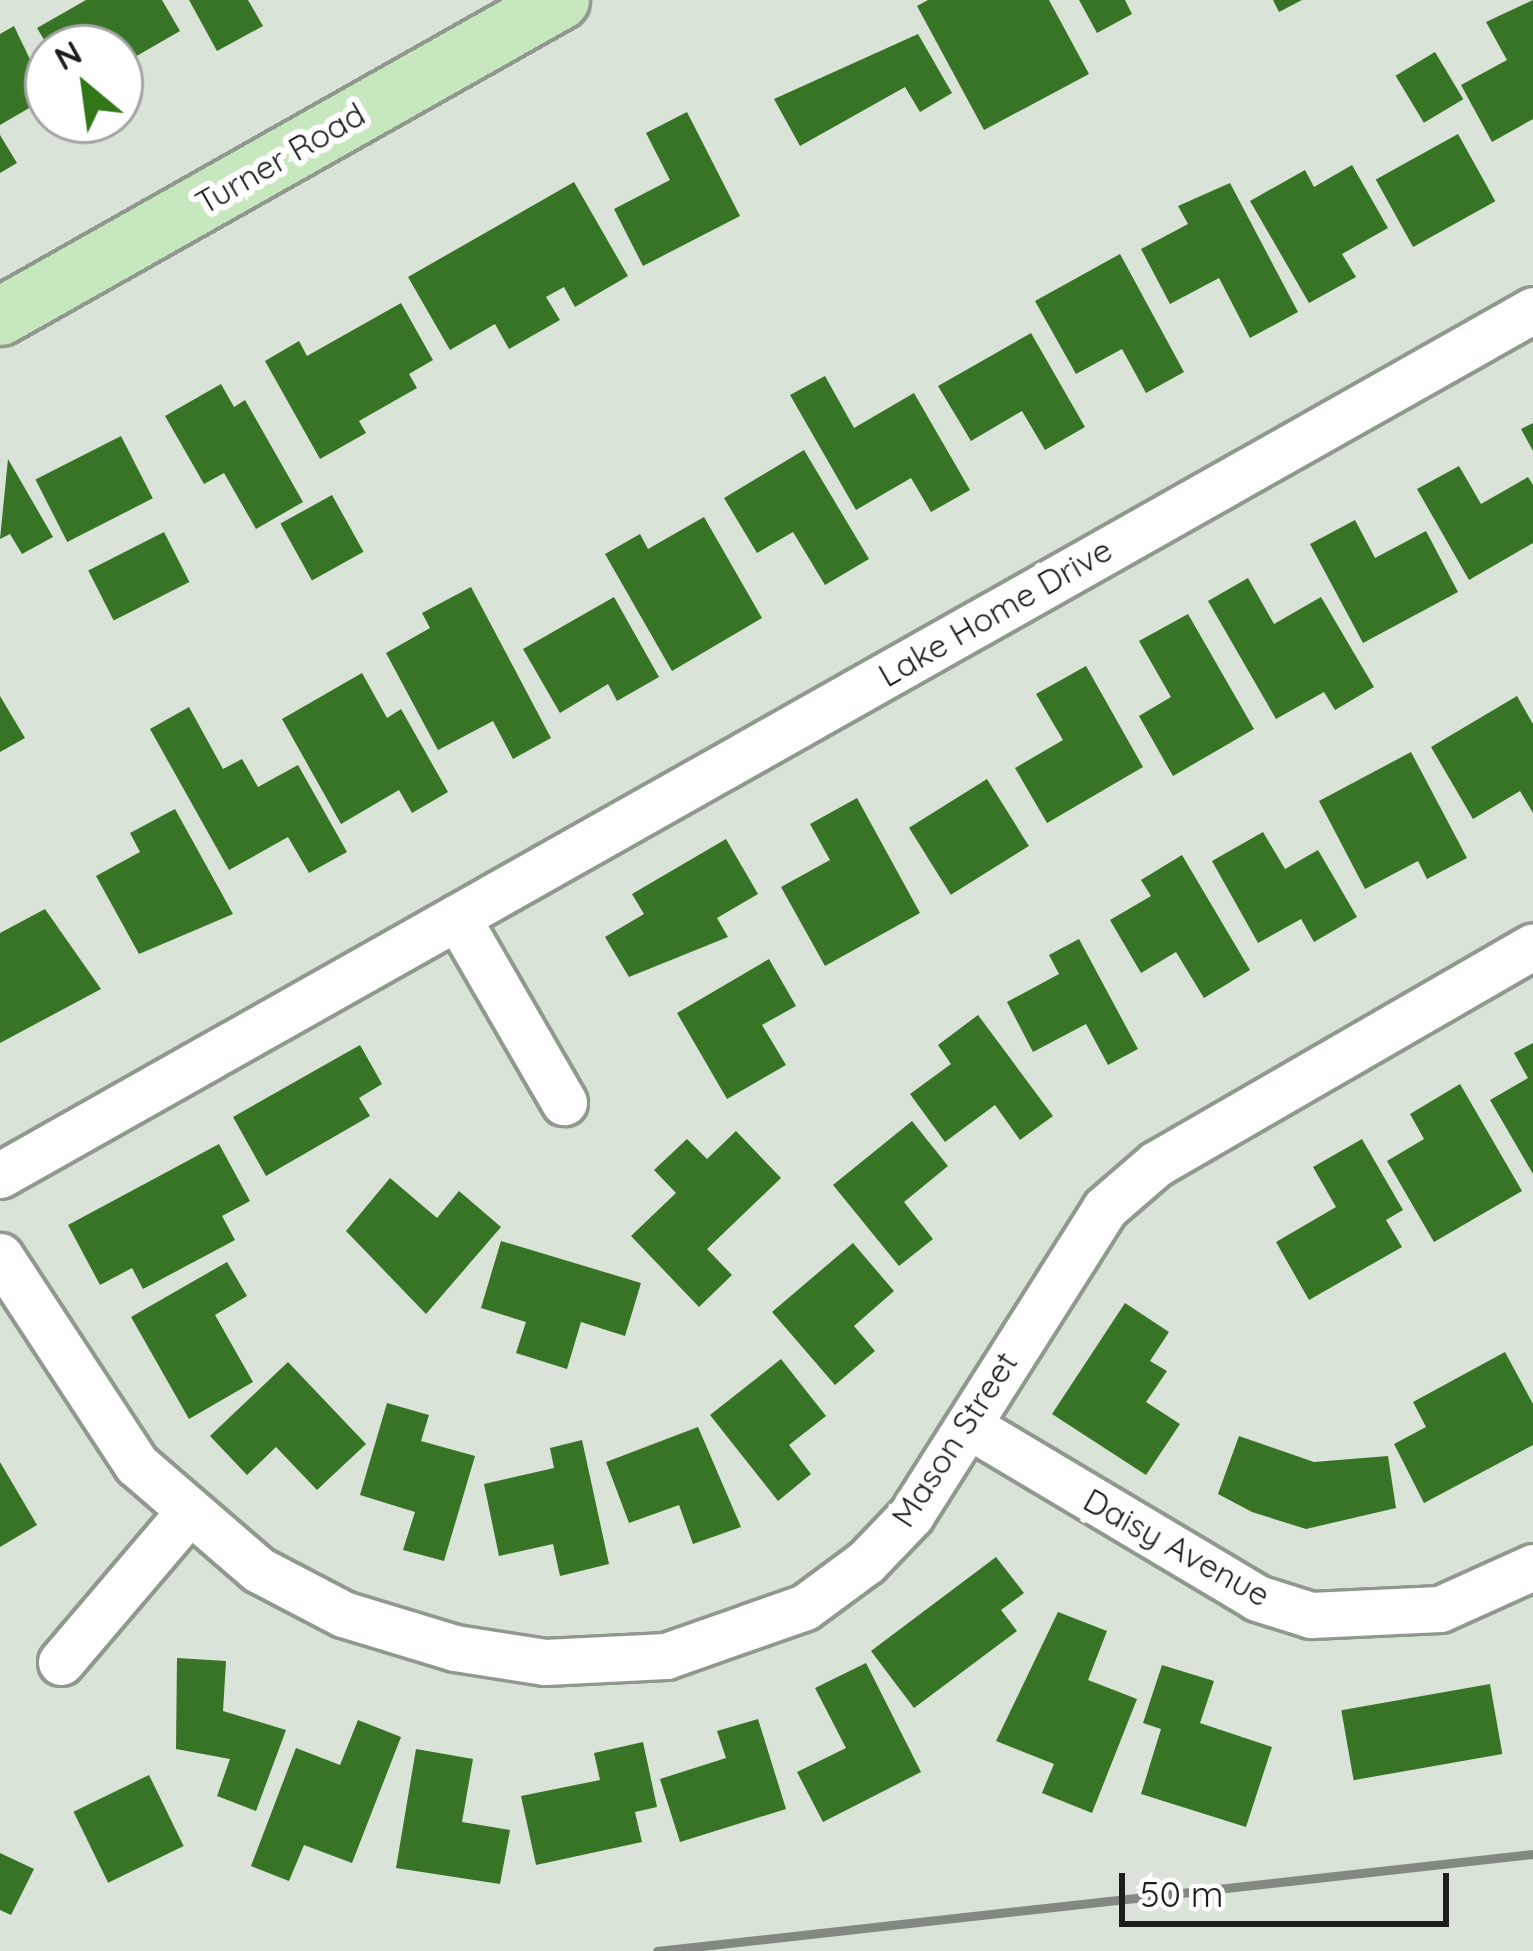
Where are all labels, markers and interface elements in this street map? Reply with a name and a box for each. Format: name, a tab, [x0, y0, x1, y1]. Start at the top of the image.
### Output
north arrow	[24, 24, 144, 144]
text: N	[47, 31, 88, 79]
street label: Turner Road	[188, 94, 372, 222]
street label: Lake Home Drive	[871, 529, 1119, 695]
street label: Mason Street	[883, 1344, 1025, 1534]
street label: Daisy Avenue	[1077, 1480, 1277, 1614]
scale bar	[1125, 1849, 1455, 1923]
text: 50 m	[1140, 1871, 1224, 1916]

